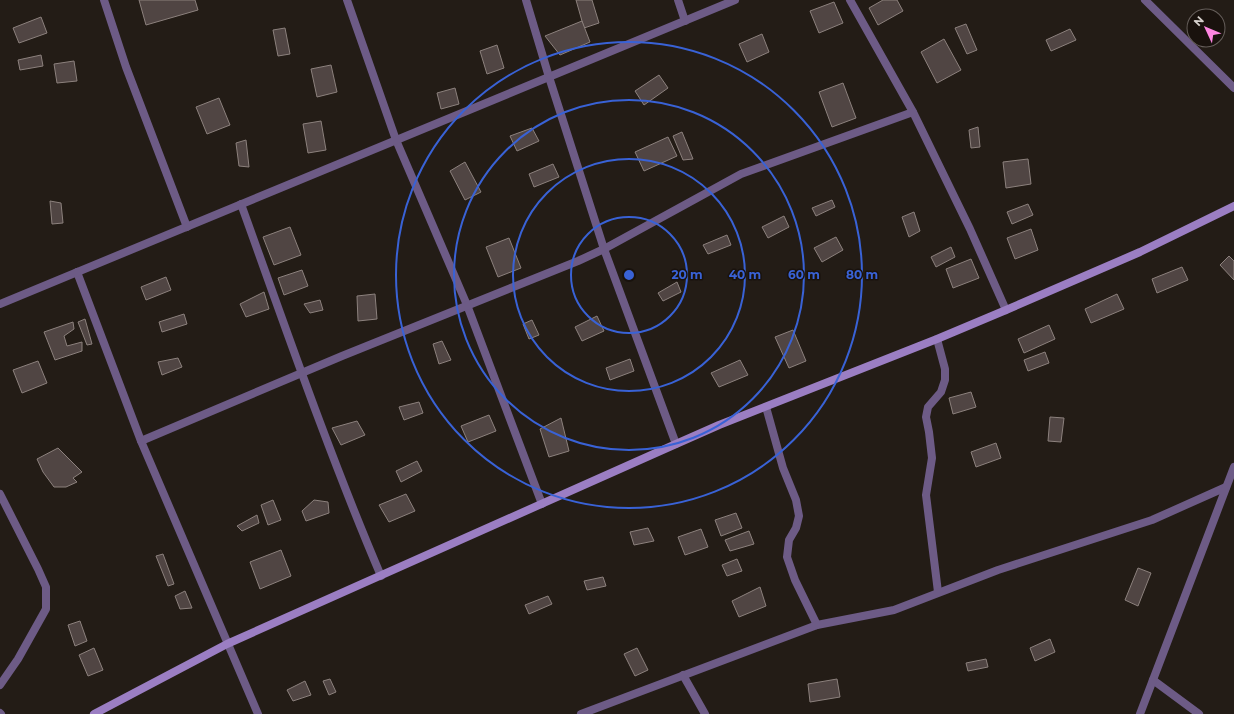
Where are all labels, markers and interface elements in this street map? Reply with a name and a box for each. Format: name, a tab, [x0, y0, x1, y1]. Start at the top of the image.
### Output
north arrow	[1186, 8, 1226, 48]
text: N	[1191, 13, 1207, 29]
text: 20 m	[671, 267, 703, 282]
text: 40 m	[729, 267, 761, 282]
text: 60 m	[788, 267, 820, 282]
text: 80 m	[846, 267, 878, 282]
centre of rings	[622, 268, 636, 282]

